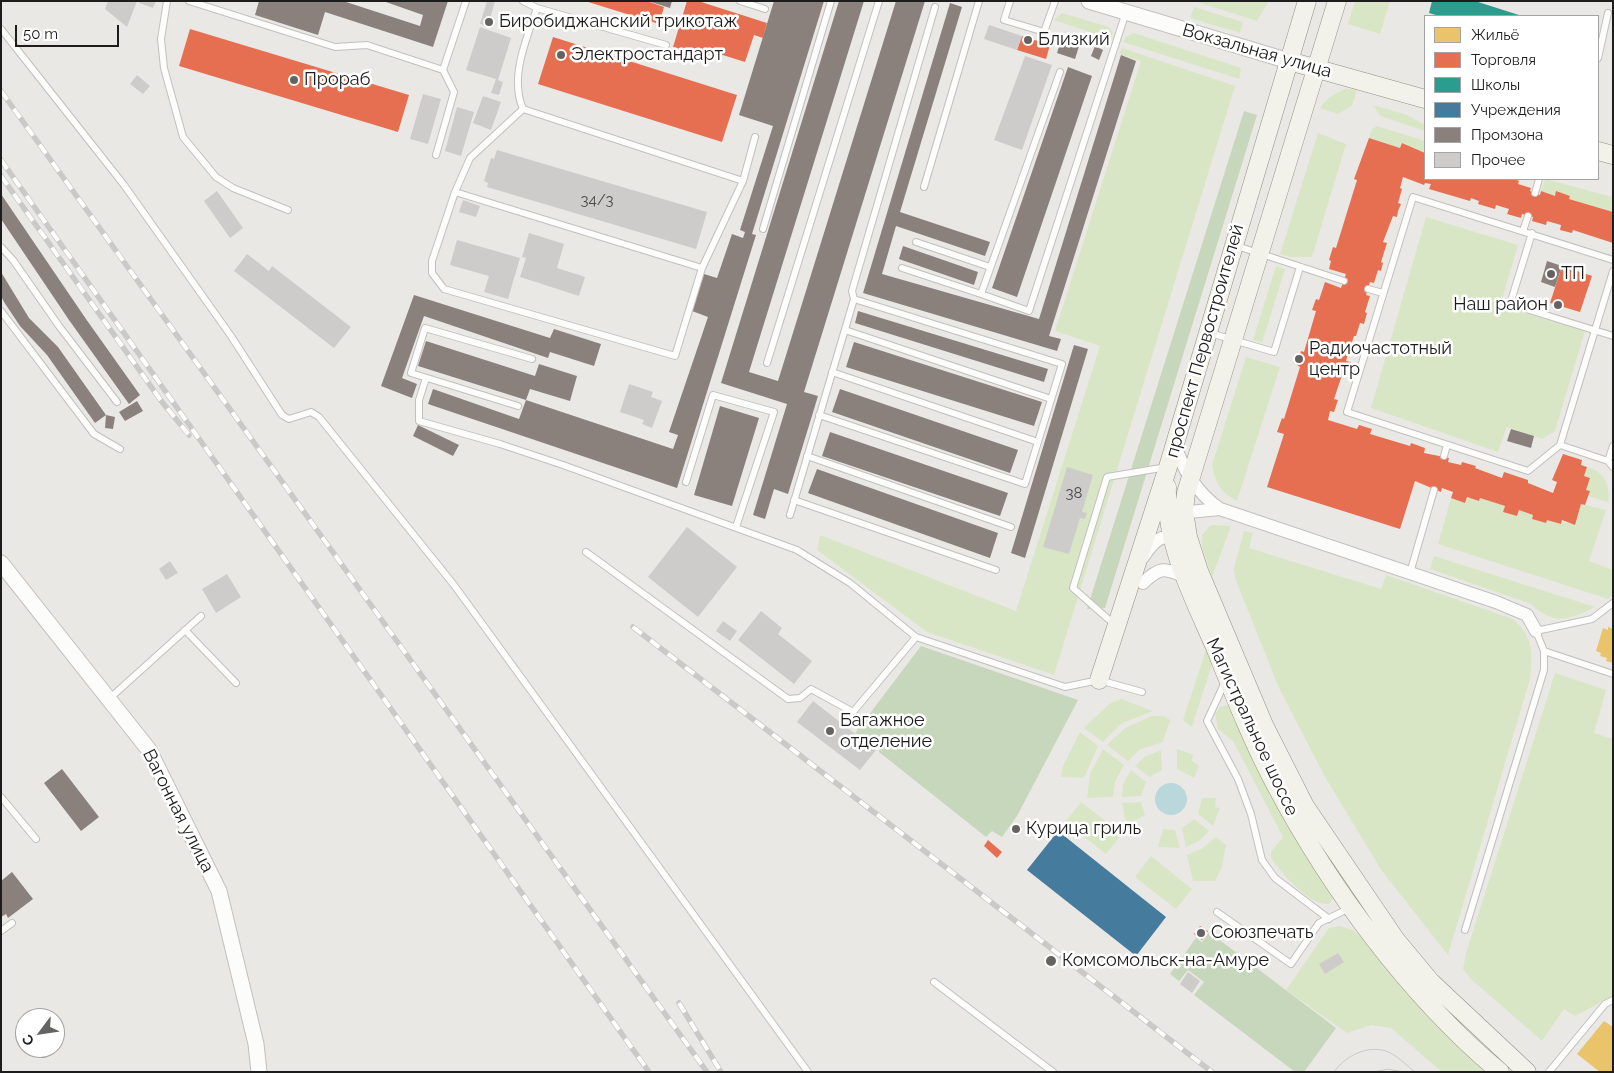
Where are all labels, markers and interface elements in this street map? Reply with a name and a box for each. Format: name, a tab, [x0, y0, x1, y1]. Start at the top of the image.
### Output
place label: Биробиджанский трикотаж	[499, 11, 738, 33]
scale bar	[18, 15, 121, 47]
legend	[1424, 15, 1599, 180]
marker: Биробиджанский трикотаж	[483, 16, 495, 28]
street label: Вокзальная улица	[1180, 19, 1334, 83]
text: 50 m	[23, 25, 58, 43]
text: Жильё	[1471, 26, 1519, 44]
place label: Близкий	[1038, 29, 1110, 51]
marker: Близкий	[1022, 34, 1034, 46]
place label: Электростандарт	[571, 44, 723, 66]
marker: Электростандарт	[555, 49, 567, 61]
text: Торговля	[1471, 51, 1536, 69]
place label: Прораб	[304, 69, 371, 91]
marker: Прораб	[288, 74, 300, 86]
text: Школы	[1471, 76, 1520, 94]
text: Учреждения	[1471, 101, 1561, 119]
text: Промзона	[1471, 126, 1543, 144]
text: Прочее	[1471, 151, 1525, 169]
house number: 34/3	[581, 191, 613, 209]
street label: проспект Первостроителей	[1161, 222, 1249, 460]
place label: ТП	[1561, 263, 1585, 285]
marker: ТП	[1545, 268, 1557, 280]
place label: Наш район	[1453, 294, 1548, 316]
marker: Наш район	[1552, 299, 1564, 311]
place label: Радиочастотный центр	[1309, 338, 1452, 380]
marker: Радиочастотный центр	[1293, 353, 1305, 365]
house number: 38	[1066, 484, 1082, 502]
street label: Магистральное шоссе	[1201, 635, 1303, 819]
place label: Багажное отделение	[840, 710, 932, 752]
marker: Багажное отделение	[824, 725, 836, 737]
street label: Вагонная улица	[138, 746, 218, 876]
place label: Курица гриль	[1026, 818, 1141, 840]
marker: Курица гриль	[1010, 823, 1022, 835]
place label: Союзпечать	[1211, 922, 1313, 944]
marker: Союзпечать	[1195, 927, 1207, 939]
place label: Комсомольск-на-Амуре	[1062, 950, 1269, 972]
marker: Комсомольск-на-Амуре	[1044, 954, 1058, 968]
north arrow	[15, 1008, 65, 1058]
text: С	[19, 1032, 37, 1048]

